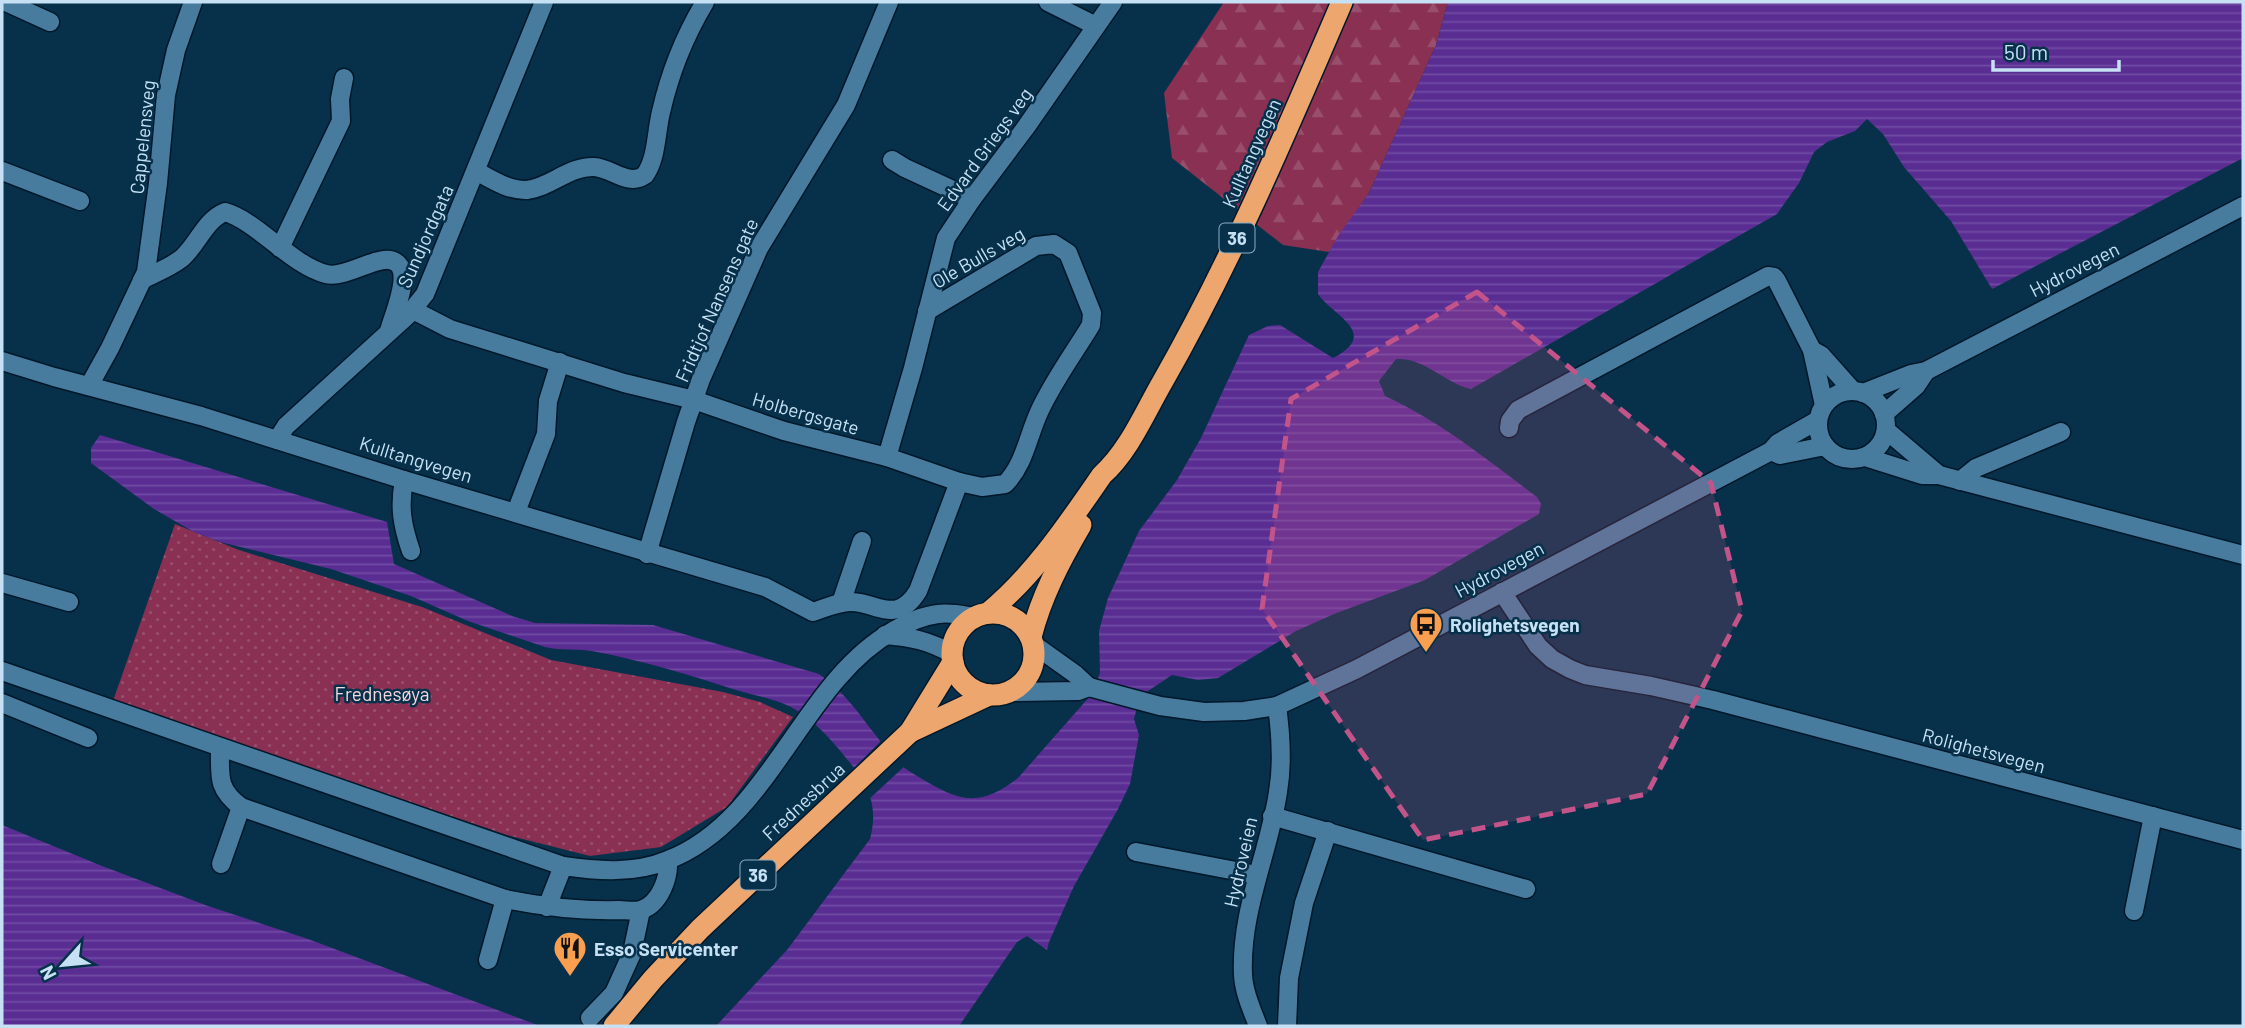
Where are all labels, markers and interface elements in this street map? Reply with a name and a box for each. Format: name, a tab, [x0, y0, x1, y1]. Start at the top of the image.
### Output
scale bar	[1993, 28, 2119, 72]
text: 50 m	[2004, 39, 2048, 64]
street label: Cappelensveg	[125, 79, 159, 195]
street label: Edvard Griegs veg	[932, 83, 1036, 215]
street label: Kulltangvegen	[1217, 95, 1285, 211]
street label: Sundjordgata	[392, 181, 458, 291]
street label: Fridtjof Nansens gate	[670, 215, 762, 385]
street label: Ole Bulls veg	[928, 221, 1028, 293]
road number: 36	[1220, 224, 1254, 252]
street label: Hydrovegen	[2025, 237, 2123, 301]
street label: Holbergsgate	[750, 387, 862, 439]
street label: Kulltangvegen	[357, 431, 475, 487]
street label: Hydrovegen	[1451, 536, 1547, 602]
bus stop icon: Rolighetsvegen	[1407, 605, 1445, 654]
place label: Rolighetsvegen	[1450, 613, 1580, 636]
park label: Frednesøya	[334, 682, 430, 705]
street label: Rolighetsvegen	[1920, 723, 2048, 777]
street label: Frednesbrua	[757, 757, 849, 845]
street label: Hydroveien	[1218, 815, 1262, 909]
road number: 36	[740, 860, 776, 890]
restaurant icon: Esso Servicenter	[551, 929, 589, 978]
north arrow	[28, 930, 98, 1000]
place label: Esso Servicenter	[594, 937, 739, 960]
text: N	[34, 962, 61, 984]

